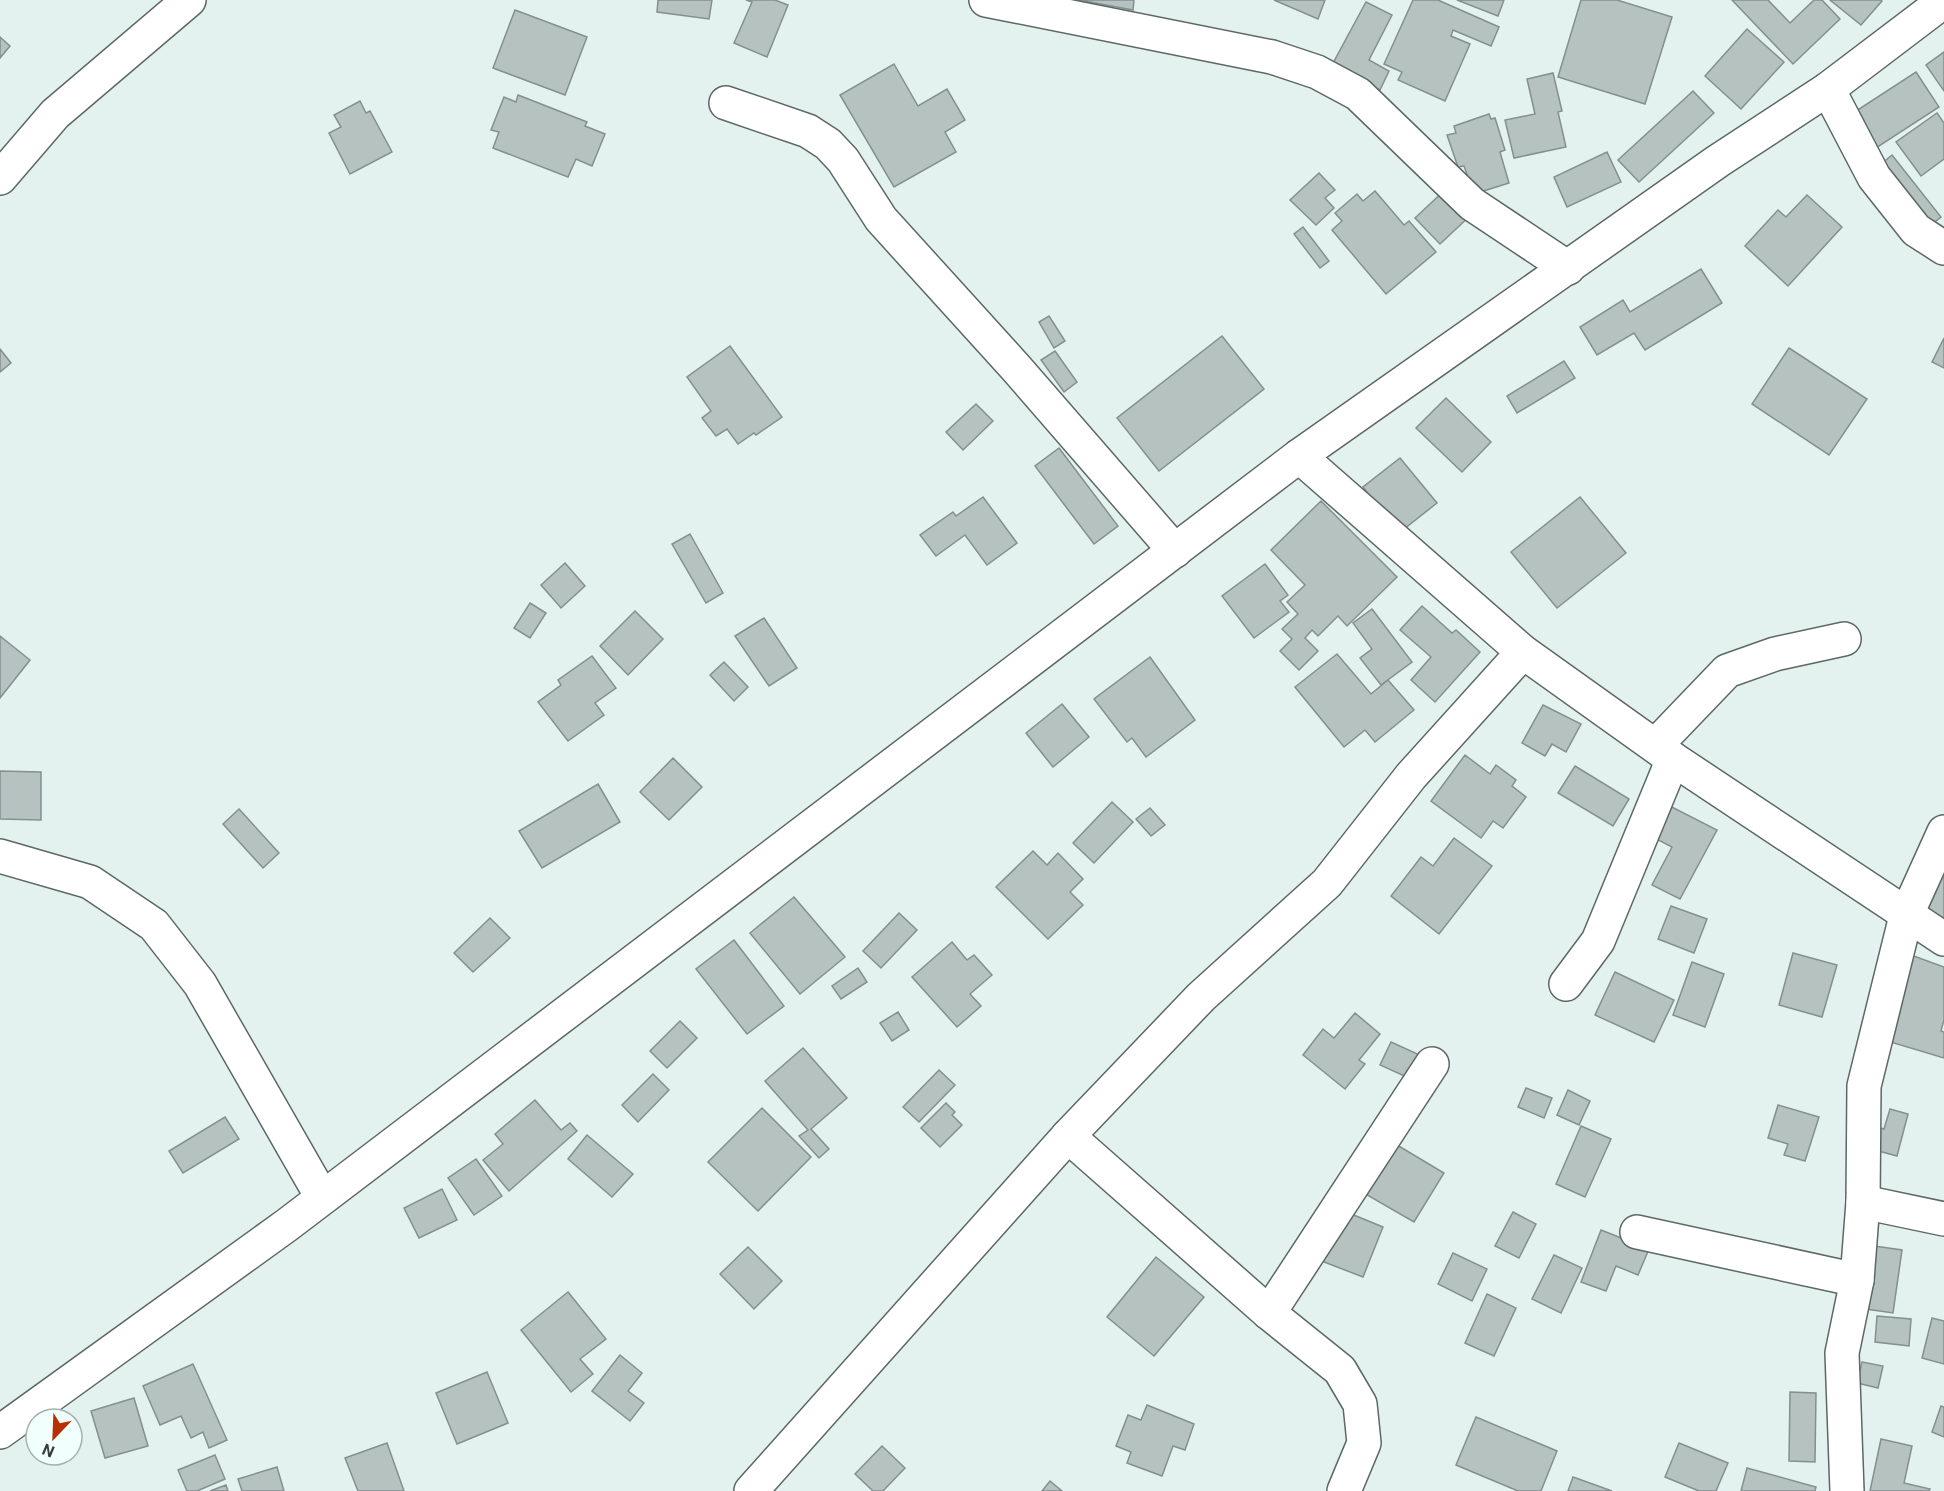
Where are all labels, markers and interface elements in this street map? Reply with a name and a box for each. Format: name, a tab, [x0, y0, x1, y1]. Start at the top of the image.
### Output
north arrow	[24, 1407, 84, 1467]
text: N	[39, 1439, 57, 1461]

